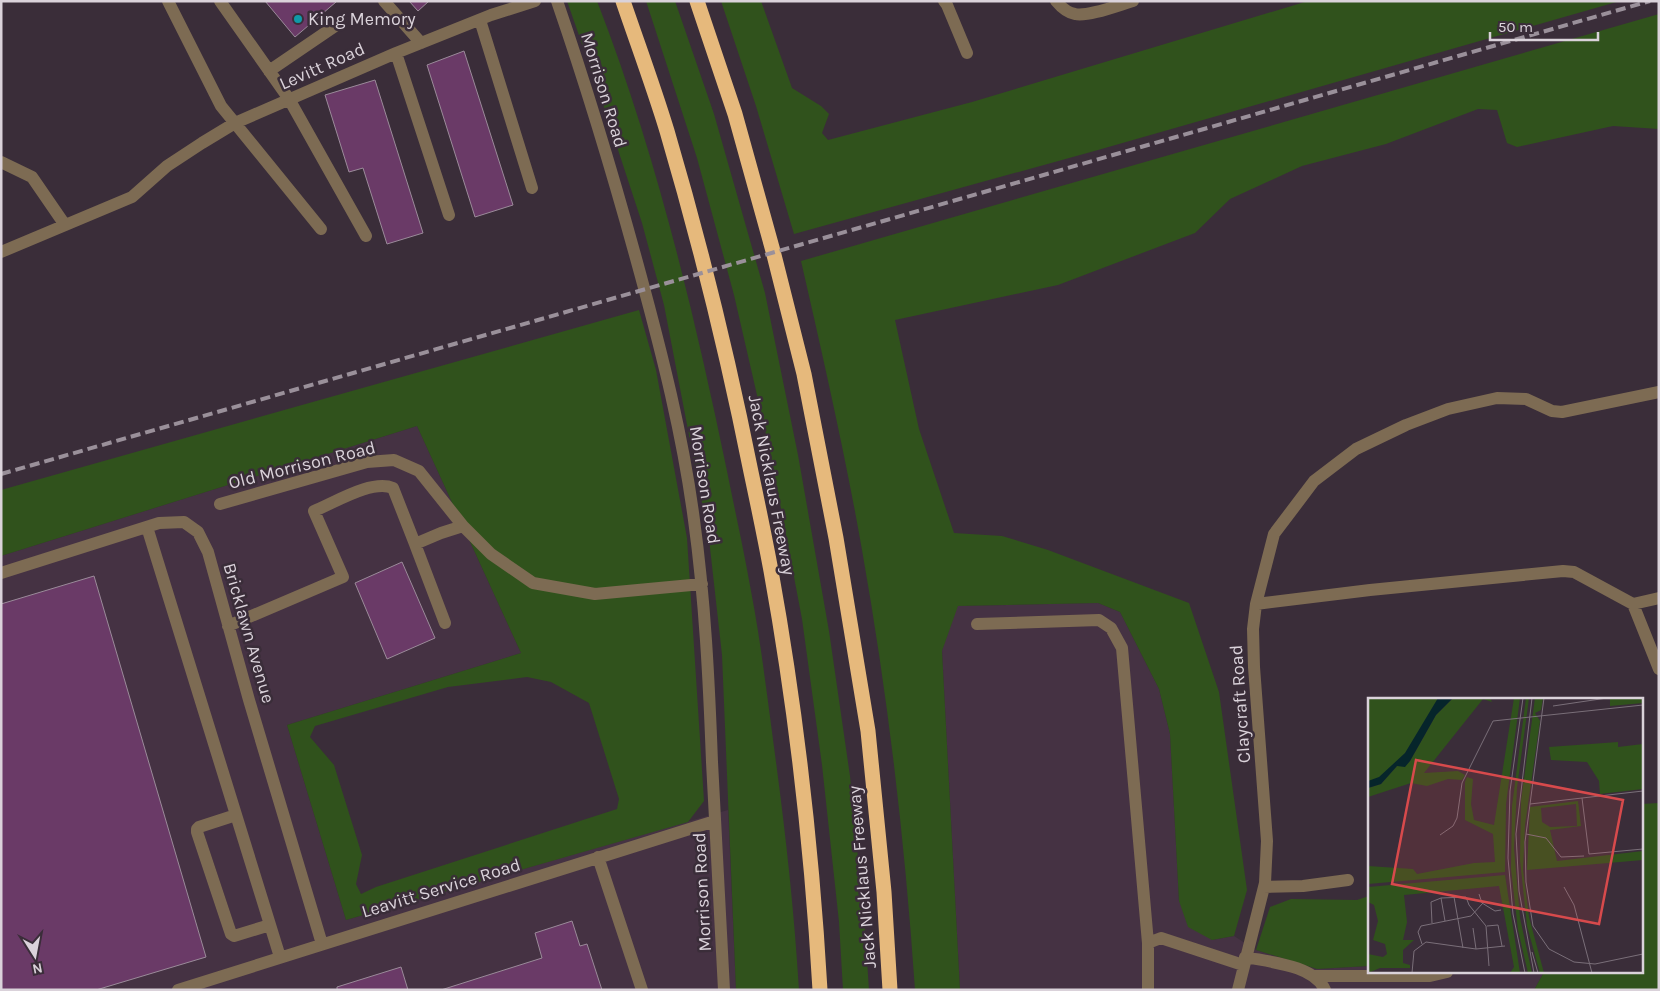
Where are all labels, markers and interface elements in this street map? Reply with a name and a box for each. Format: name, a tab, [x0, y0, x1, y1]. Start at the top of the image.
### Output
place label: King Memory	[308, 8, 416, 30]
scale bar	[1490, 10, 1598, 42]
marker: King Memory	[292, 13, 304, 25]
text: 50 m	[1498, 18, 1533, 36]
street label: Morrison Road	[576, 30, 632, 150]
street label: Levitt Road	[276, 37, 368, 95]
street label: Jack Nicklaus Freeway	[744, 393, 800, 578]
street label: Morrison Road	[685, 424, 725, 546]
street label: Old Morrison Road	[226, 436, 378, 494]
street label: Bricklawn Avenue	[218, 560, 280, 706]
street label: Claycraft Road	[1225, 644, 1255, 764]
inset map	[1368, 698, 1642, 974]
street label: Jack Nicklaus Freeway	[843, 784, 881, 969]
street label: Morrison Road	[688, 832, 716, 952]
street label: Leavitt Service Road	[359, 853, 523, 923]
north arrow	[10, 931, 60, 981]
text: N	[31, 959, 44, 978]

